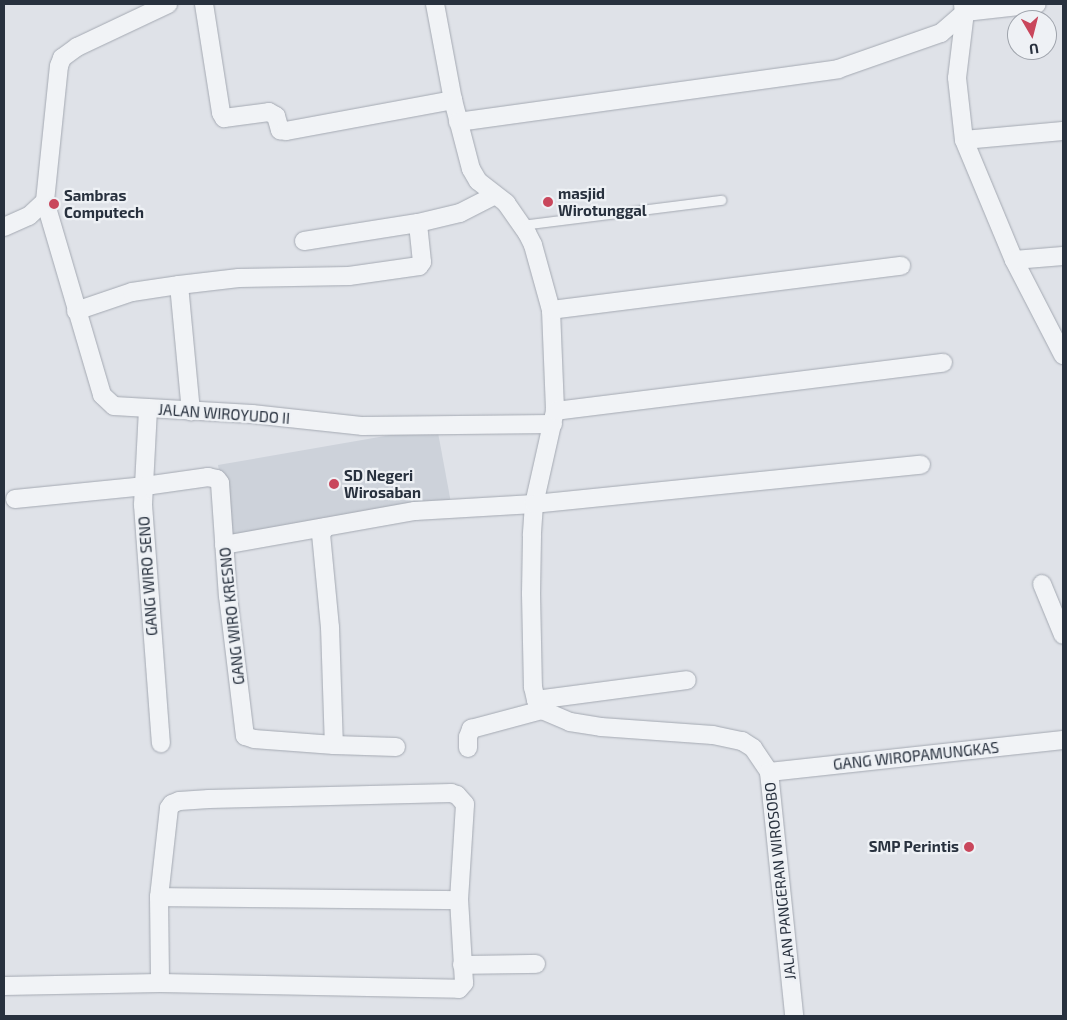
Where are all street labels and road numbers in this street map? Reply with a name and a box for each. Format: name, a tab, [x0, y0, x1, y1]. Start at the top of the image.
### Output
street label: JALAN WIROYUDO II	[157, 400, 291, 428]
street label: GANG WIRO SENO	[135, 515, 161, 637]
street label: GANG WIRO KRESNO	[216, 546, 248, 686]
street label: GANG WIROPAMUNGKAS	[832, 738, 1000, 774]
street label: JALAN PANGERAN WIROSOBO	[761, 781, 799, 981]

